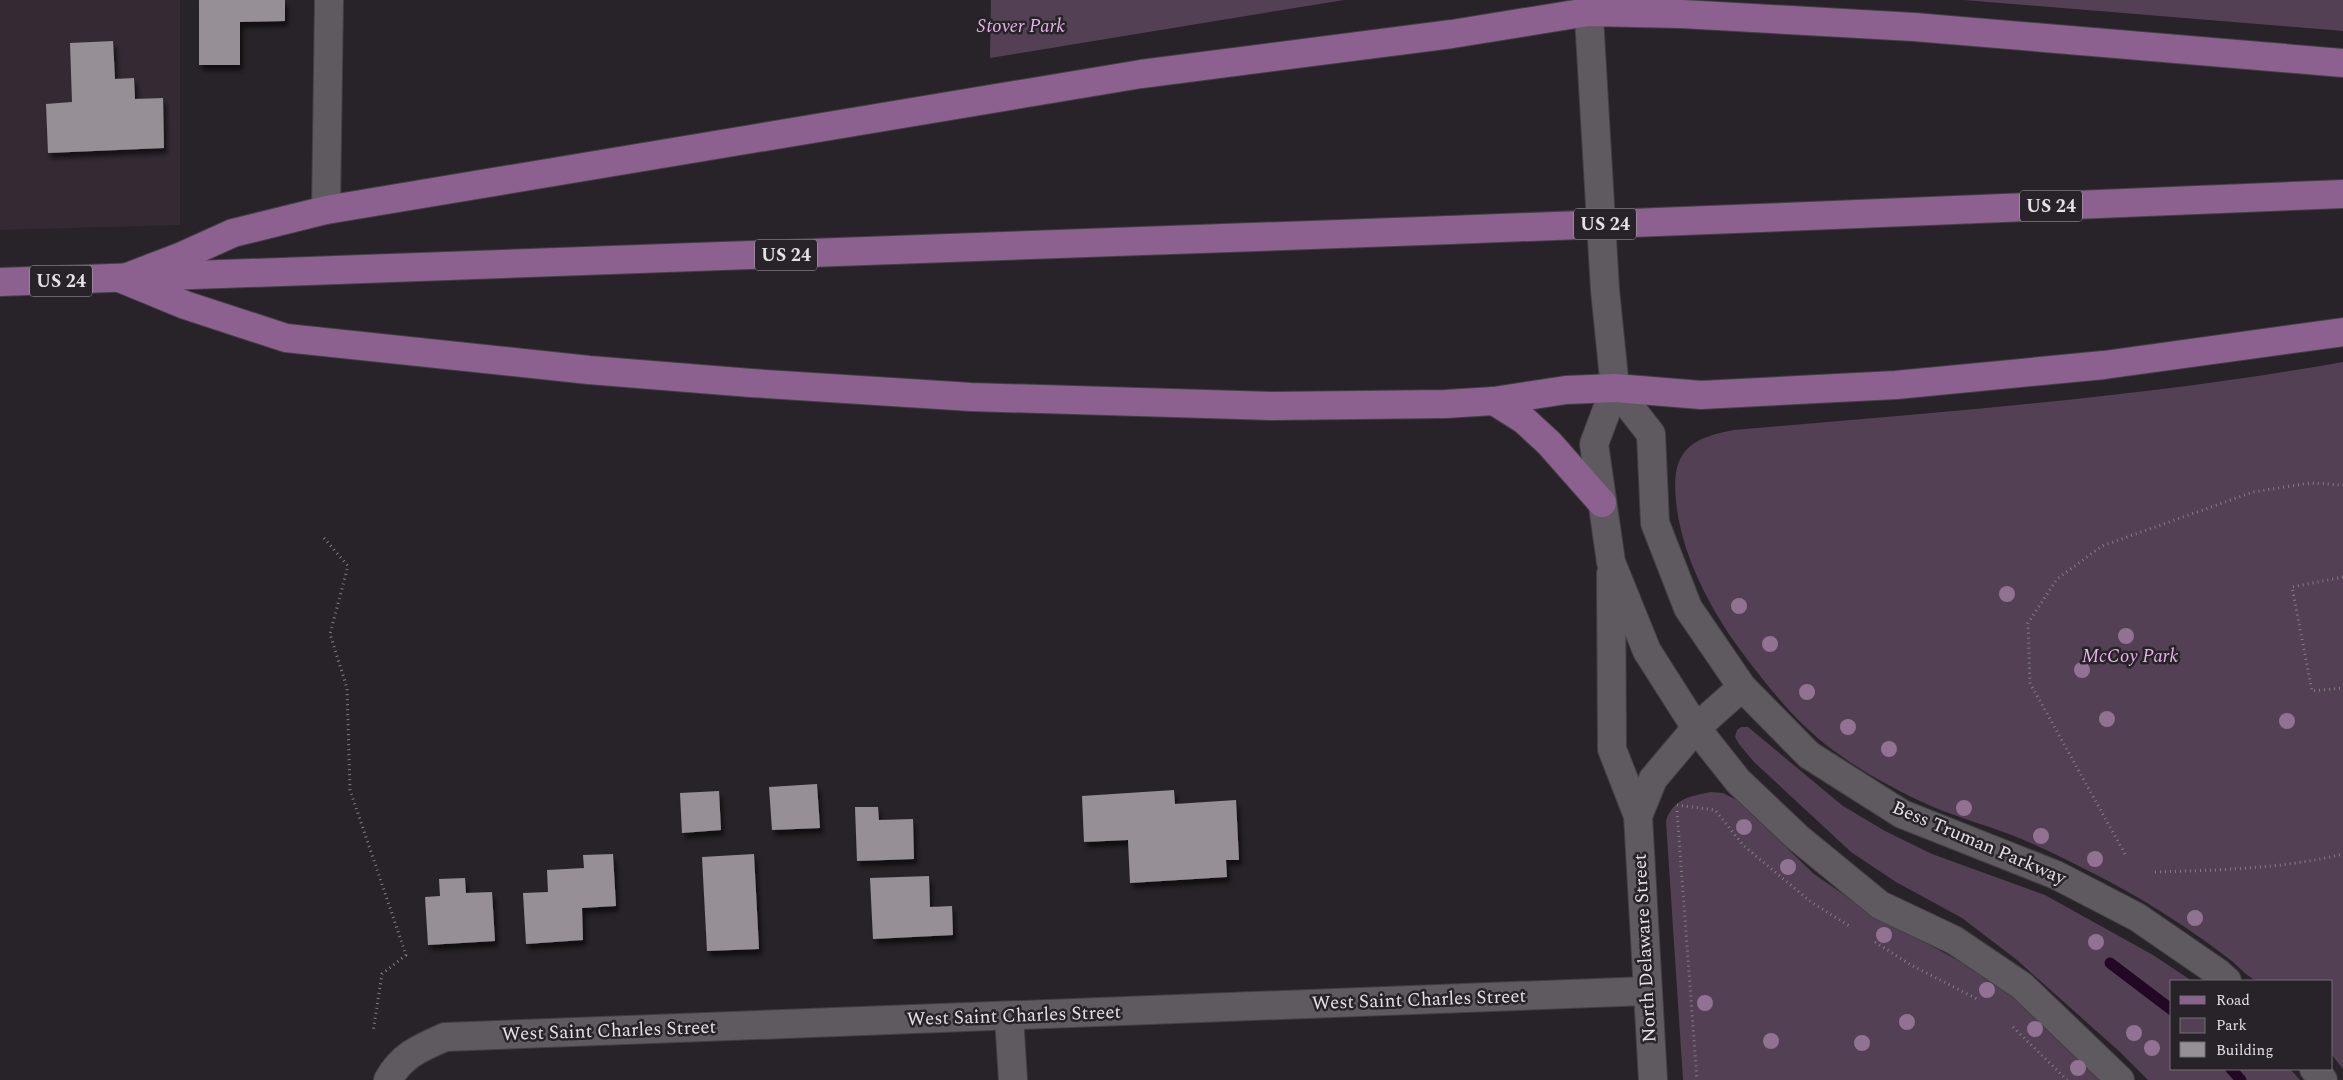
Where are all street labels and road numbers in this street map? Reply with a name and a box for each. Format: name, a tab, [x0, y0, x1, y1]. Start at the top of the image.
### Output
road number: US 24	[2020, 190, 2082, 222]
road number: US 24	[1574, 208, 1636, 240]
road number: US 24	[755, 240, 817, 270]
road number: US 24	[30, 266, 92, 296]
street label: Bess Truman Parkway	[1888, 793, 2071, 893]
street label: North Delaware Street	[1626, 852, 1664, 1043]
street label: West Saint Charles Street	[1311, 982, 1527, 1018]
street label: West Saint Charles Street	[906, 998, 1122, 1034]
street label: West Saint Charles Street	[501, 1013, 717, 1049]

